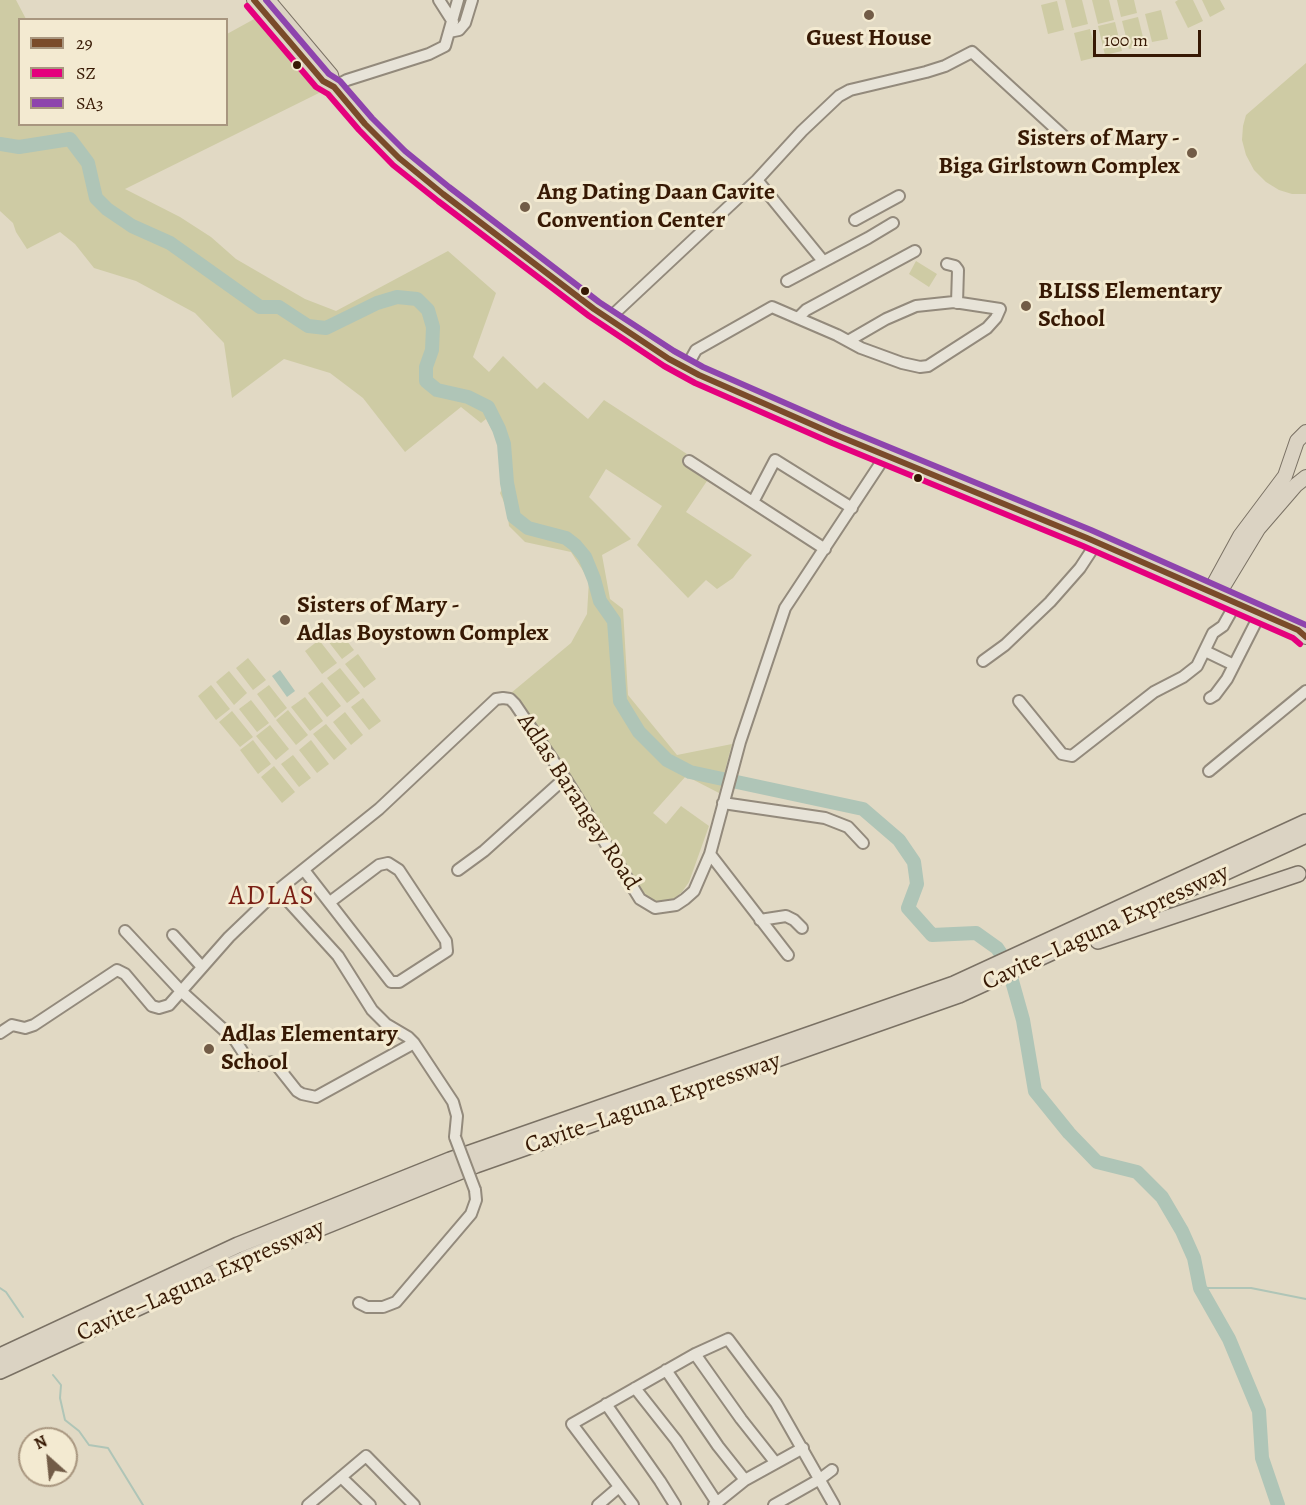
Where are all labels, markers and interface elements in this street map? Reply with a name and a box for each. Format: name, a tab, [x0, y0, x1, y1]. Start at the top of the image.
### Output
marker: Guest House	[862, 8, 876, 22]
legend	[18, 18, 228, 126]
scale bar	[1096, 18, 1204, 56]
place label: Guest House	[806, 25, 932, 53]
text: 100 m	[1104, 28, 1148, 52]
text: 29	[76, 31, 93, 55]
unlabelled marker	[291, 59, 303, 71]
text: SZ	[76, 61, 96, 85]
text: SA3	[76, 91, 104, 115]
place label: Sisters of Mary - Biga Girlstown Complex	[938, 125, 1180, 181]
marker: Sisters of Mary - Biga Girlstown Complex	[1185, 146, 1199, 160]
place label: Ang Dating Daan Cavite Convention Center	[537, 179, 775, 235]
marker: Ang Dating Daan Cavite Convention Center	[518, 200, 532, 214]
place label: BLISS Elementary School	[1038, 278, 1222, 334]
unlabelled marker	[579, 285, 591, 297]
marker: BLISS Elementary School	[1019, 299, 1033, 313]
unlabelled marker	[912, 472, 924, 484]
place label: Sisters of Mary - Adlas Boystown Complex	[297, 592, 548, 648]
marker: Sisters of Mary - Adlas Boystown Complex	[278, 613, 292, 627]
street label: Adlas Barangay Road	[510, 708, 646, 896]
street label: Cavite–Laguna Expressway	[978, 858, 1234, 998]
district label: ADLAS	[229, 881, 315, 913]
place label: Adlas Elementary School	[221, 1021, 398, 1077]
marker: Adlas Elementary School	[202, 1042, 216, 1056]
street label: Cavite–Laguna Expressway	[521, 1047, 785, 1161]
street label: Cavite–Laguna Expressway	[73, 1213, 329, 1349]
north arrow	[18, 1427, 78, 1487]
text: N	[31, 1430, 51, 1455]

